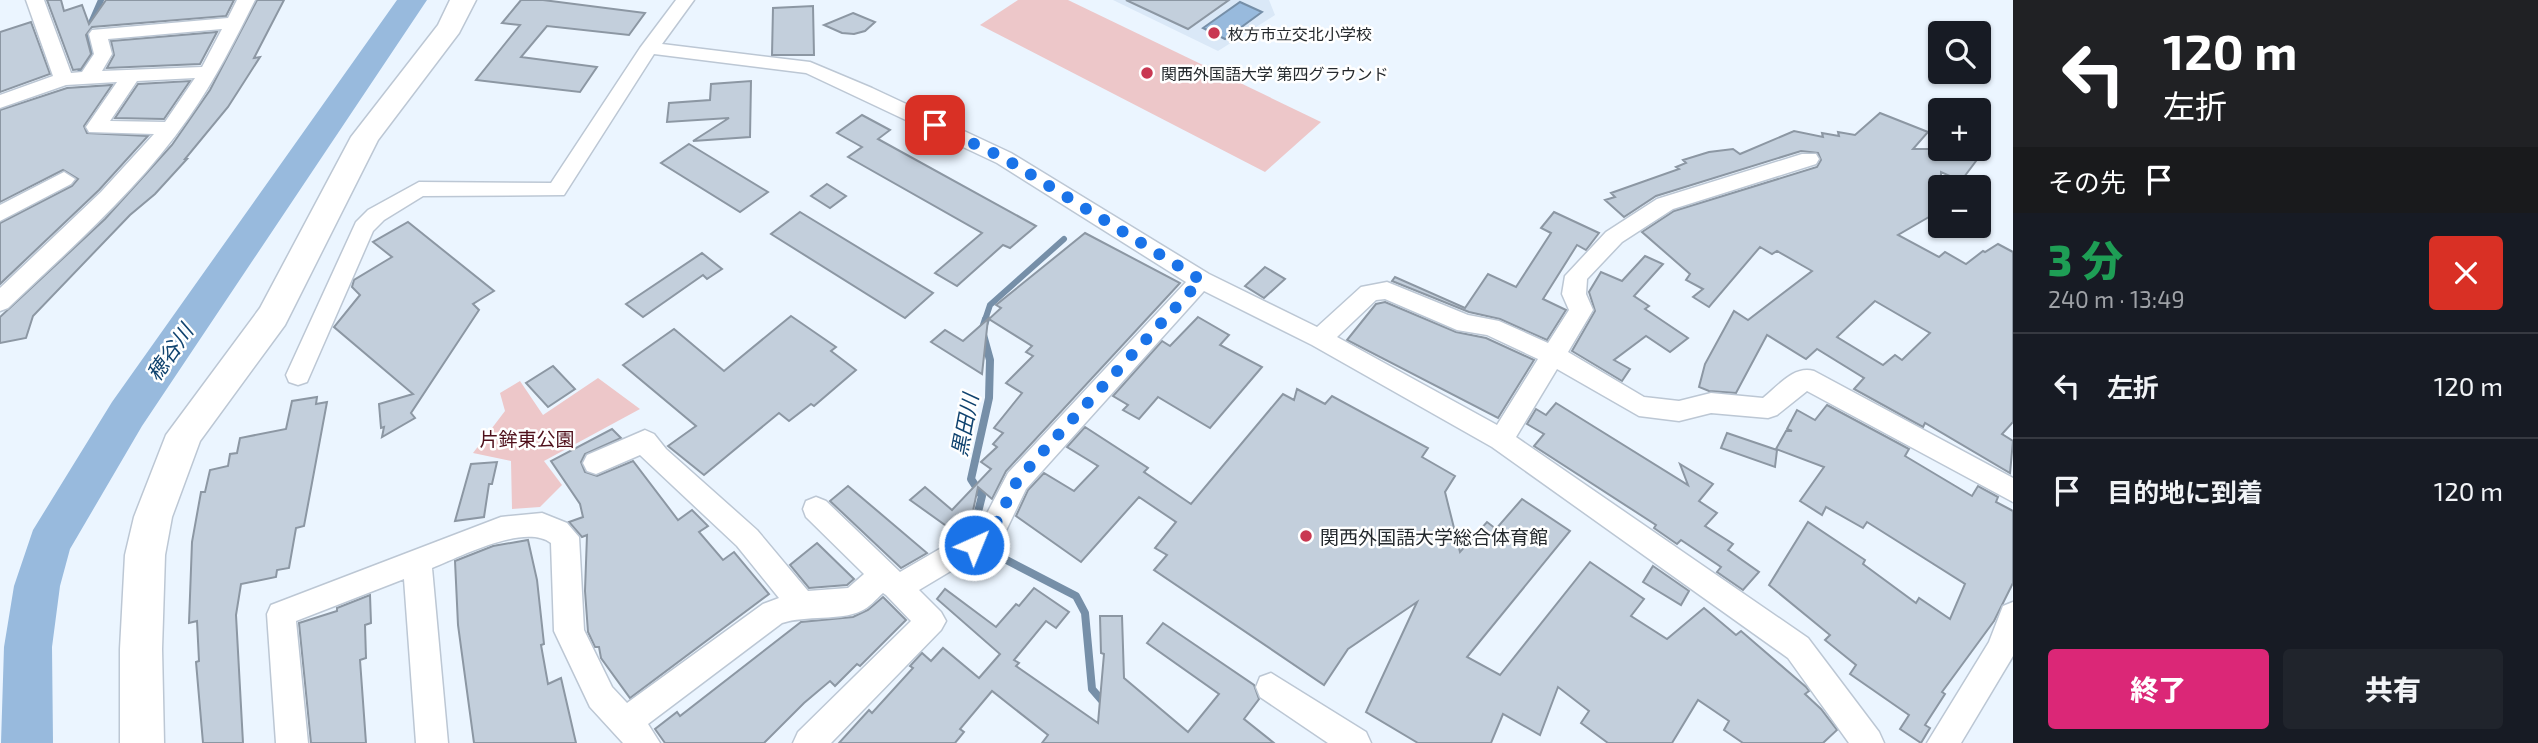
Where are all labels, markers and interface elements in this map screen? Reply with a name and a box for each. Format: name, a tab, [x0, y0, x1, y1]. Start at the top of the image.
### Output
map controls	[1928, 21, 1991, 238]
button: search	[1928, 21, 1991, 84]
text: 120 m	[2163, 21, 2297, 80]
place label: 枚方市立交北小学校	[1228, 24, 1372, 43]
marker: 枚方市立交北小学校	[1206, 25, 1222, 41]
icon: left	[2048, 28, 2139, 119]
place label: 関西外国語大学 第四グラウンド	[1161, 64, 1389, 83]
marker: 関西外国語大学 第四グラウンド	[1139, 65, 1155, 81]
text: 左折	[2163, 86, 2227, 124]
pin	[905, 95, 965, 155]
button: +	[1928, 98, 1991, 161]
icon: arrive	[916, 106, 954, 144]
icon: arrive	[2140, 161, 2178, 199]
text: その先	[2048, 166, 2126, 197]
button: −	[1928, 175, 1991, 238]
text: 3 分	[2048, 234, 2123, 284]
button: close	[2429, 236, 2503, 310]
text: 240 m · 13:49	[2048, 285, 2185, 313]
water label: 穂谷川	[141, 317, 198, 385]
icon: left	[2048, 367, 2086, 405]
text: 120 m	[2434, 370, 2503, 401]
text: 左折	[2107, 371, 2159, 402]
water label: 黒田川	[946, 390, 983, 458]
park label: 片鉾東公園	[479, 427, 575, 450]
icon: arrive	[2048, 472, 2086, 510]
text: 120 m	[2434, 475, 2503, 506]
text: 目的地に到着	[2107, 476, 2263, 507]
position arrow	[937, 508, 1011, 582]
place label: 関西外国語大学総合体育館	[1320, 525, 1548, 548]
marker: 関西外国語大学総合体育館	[1298, 528, 1314, 544]
button: 終了	[2048, 649, 2269, 729]
button: 共有	[2283, 649, 2503, 729]

